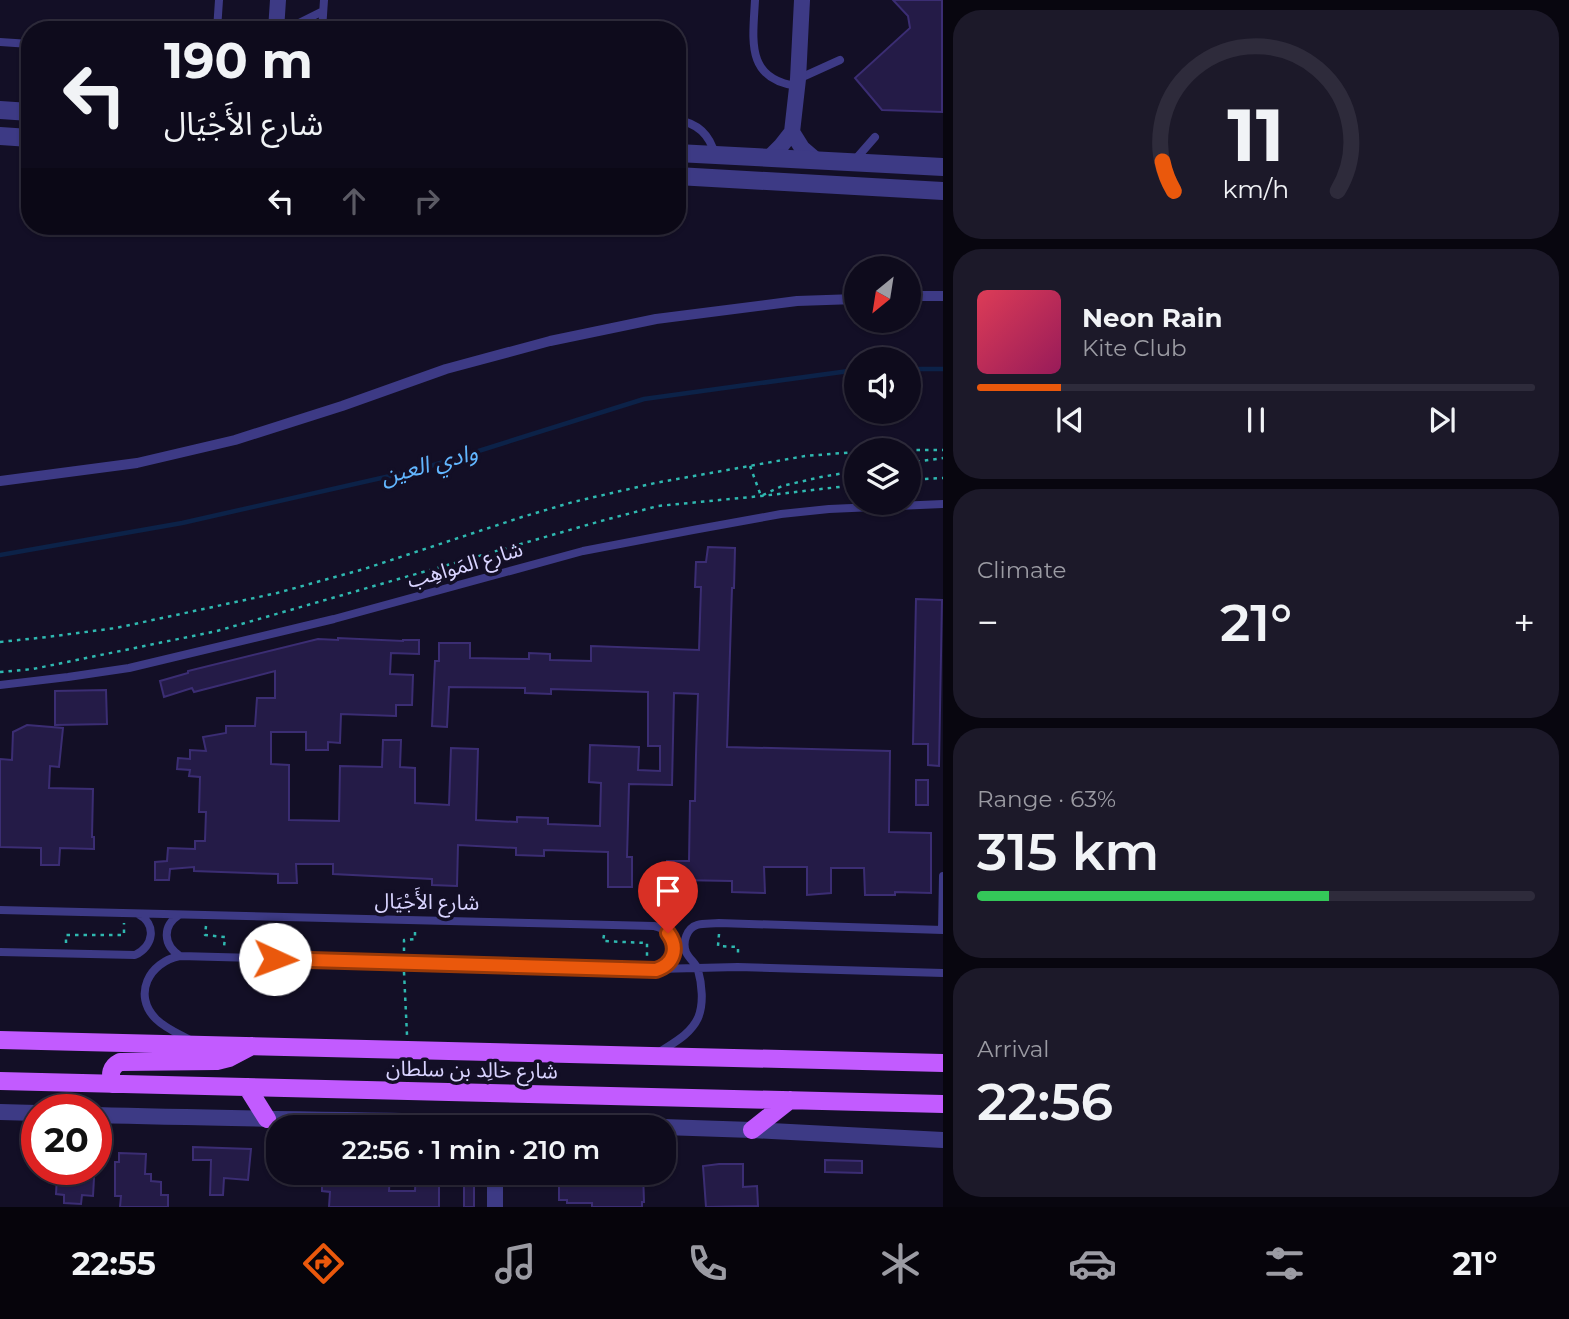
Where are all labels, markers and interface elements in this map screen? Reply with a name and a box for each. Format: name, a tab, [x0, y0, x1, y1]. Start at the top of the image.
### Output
text: 190 m	[164, 31, 313, 90]
icon: left	[49, 49, 140, 140]
text: 11	[1227, 91, 1285, 179]
text: شارع الأَجْيَال	[164, 104, 323, 143]
text: km/h	[1223, 174, 1289, 204]
icon: left	[262, 182, 300, 220]
icon: ahead	[335, 182, 373, 220]
icon: right	[408, 182, 446, 220]
north arrow	[844, 256, 920, 332]
map controls	[844, 256, 921, 515]
text: Neon Rain	[1082, 302, 1223, 334]
text: Kite Club	[1082, 334, 1187, 362]
button: sound	[844, 347, 921, 424]
icon: previous	[1051, 401, 1089, 439]
icon: pause	[1237, 401, 1275, 439]
icon: next	[1423, 401, 1461, 439]
water label: وادي العين	[378, 438, 482, 495]
button: layers	[844, 438, 921, 515]
street label: شارع المَواهِب	[404, 536, 526, 596]
text: Climate	[977, 556, 1066, 584]
text: 21°	[1220, 591, 1292, 654]
text: −	[977, 599, 999, 646]
text: +	[1513, 599, 1535, 646]
text: Range · 63%	[977, 785, 1116, 813]
text: 315 km	[977, 820, 1159, 883]
pin	[638, 861, 698, 933]
icon: arrive	[649, 872, 687, 910]
street label: شارع الأَجْيَال	[374, 886, 480, 918]
position arrow	[238, 922, 312, 996]
text: Arrival	[977, 1035, 1050, 1063]
street label: شارع خالِد بن سلطان	[386, 1056, 558, 1086]
text: 22:56	[977, 1070, 1113, 1133]
speed limit sign: 20	[21, 1094, 112, 1185]
text: 22:56 · 1 min · 210 m	[342, 1134, 600, 1166]
icon: directions	[299, 1239, 348, 1288]
icon: music	[491, 1239, 540, 1288]
icon: phone	[683, 1239, 732, 1288]
icon: climate	[876, 1239, 925, 1288]
icon: car	[1068, 1239, 1117, 1288]
icon: filters	[1260, 1239, 1309, 1288]
text: 22:55	[72, 1244, 156, 1283]
text: 21°	[1452, 1244, 1497, 1283]

